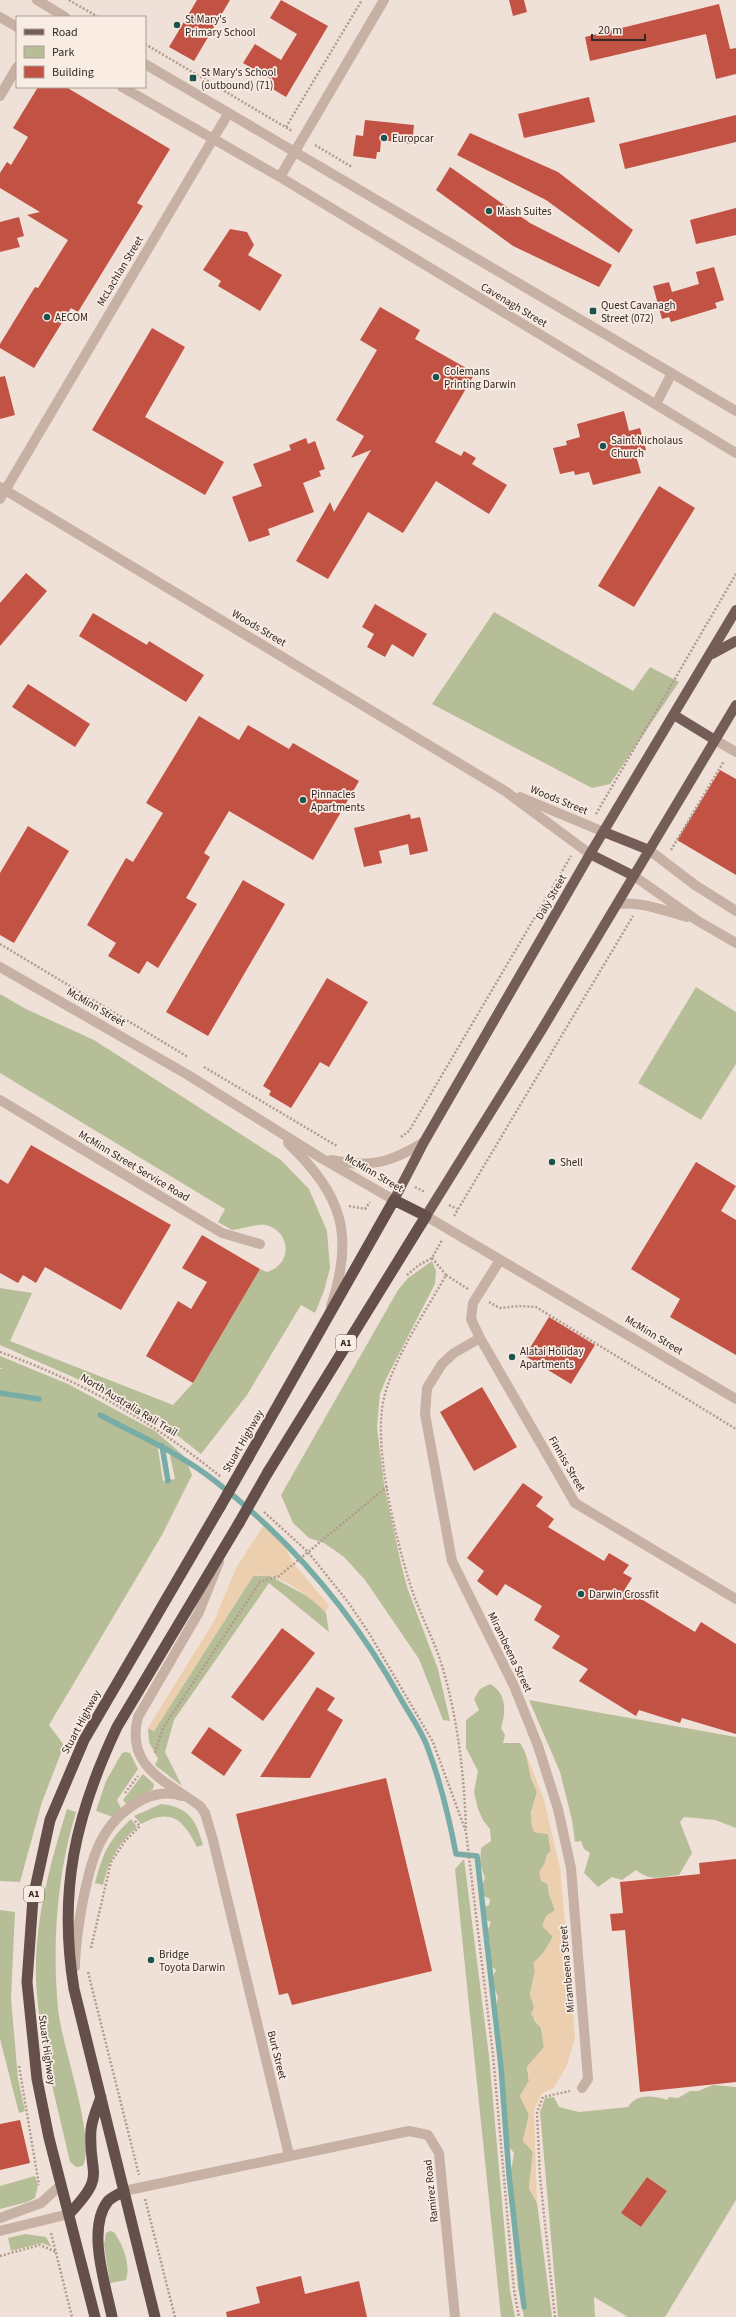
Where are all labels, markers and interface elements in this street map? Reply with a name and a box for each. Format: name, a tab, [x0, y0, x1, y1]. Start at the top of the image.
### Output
place label: St Mary's Primary School	[185, 12, 256, 40]
legend	[16, 16, 146, 88]
scale bar	[592, 16, 645, 42]
marker: St Mary's Primary School	[172, 20, 182, 30]
text: 20 m	[598, 22, 622, 39]
text: Road	[52, 24, 78, 41]
text: Park	[52, 44, 74, 61]
text: Building	[52, 64, 94, 81]
place label: St Mary's School (outbound) (71)	[201, 65, 276, 93]
marker: St Mary's School (outbound) (71)	[188, 73, 198, 83]
place label: Europcar	[392, 131, 434, 146]
marker: Europcar	[379, 133, 389, 143]
place label: Mash Suites	[497, 204, 552, 219]
marker: Mash Suites	[484, 206, 494, 216]
street label: McLachlan Street	[93, 233, 147, 309]
street label: Cavenagh Street	[478, 279, 550, 331]
place label: Quest Cavanagh Street (072)	[601, 298, 675, 326]
marker: Quest Cavanagh Street (072)	[588, 306, 598, 316]
place label: AECOM	[55, 310, 88, 325]
marker: AECOM	[42, 312, 52, 322]
place label: Colemans Printing Darwin	[444, 364, 516, 392]
marker: Colemans Printing Darwin	[431, 372, 441, 382]
place label: Saint Nicholaus Church	[611, 433, 683, 461]
marker: Saint Nicholaus Church	[598, 441, 608, 451]
street label: Woods Street	[229, 606, 289, 650]
street label: Woods Street	[528, 782, 590, 818]
place label: Pinnacles Apartments	[311, 787, 365, 815]
marker: Pinnacles Apartments	[298, 795, 308, 805]
street label: Daly Street	[532, 871, 570, 922]
street label: McMinn Street	[64, 984, 128, 1030]
street label: McMinn Street Service Road	[76, 1127, 192, 1205]
street label: McMinn Street	[342, 1150, 406, 1196]
place label: Shell	[560, 1155, 583, 1170]
marker: Shell	[547, 1157, 557, 1167]
street label: McMinn Street	[622, 1312, 686, 1358]
road number: A1	[336, 1335, 356, 1351]
place label: Alatai Holiday Apartments	[520, 1344, 584, 1372]
marker: Alatai Holiday Apartments	[507, 1352, 517, 1362]
street label: North Australia Rail Trail	[78, 1370, 180, 1440]
street label: Stuart Highway	[219, 1407, 267, 1475]
street label: Finniss Street	[545, 1433, 589, 1495]
place label: Darwin Crossfit	[589, 1587, 659, 1602]
marker: Darwin Crossfit	[576, 1589, 586, 1599]
street label: Mirambeena Street	[484, 1610, 536, 1695]
street label: Stuart Highway	[58, 1687, 104, 1757]
road number: A1	[24, 1886, 44, 1902]
street label: Mirambeena Street	[556, 1925, 578, 2013]
place label: Bridge Toyota Darwin	[159, 1947, 225, 1975]
marker: Bridge Toyota Darwin	[146, 1955, 156, 1965]
street label: Stuart Highway	[35, 2014, 59, 2086]
street label: Burt Street	[264, 2029, 290, 2081]
street label: Ramirez Road	[420, 2159, 442, 2223]

